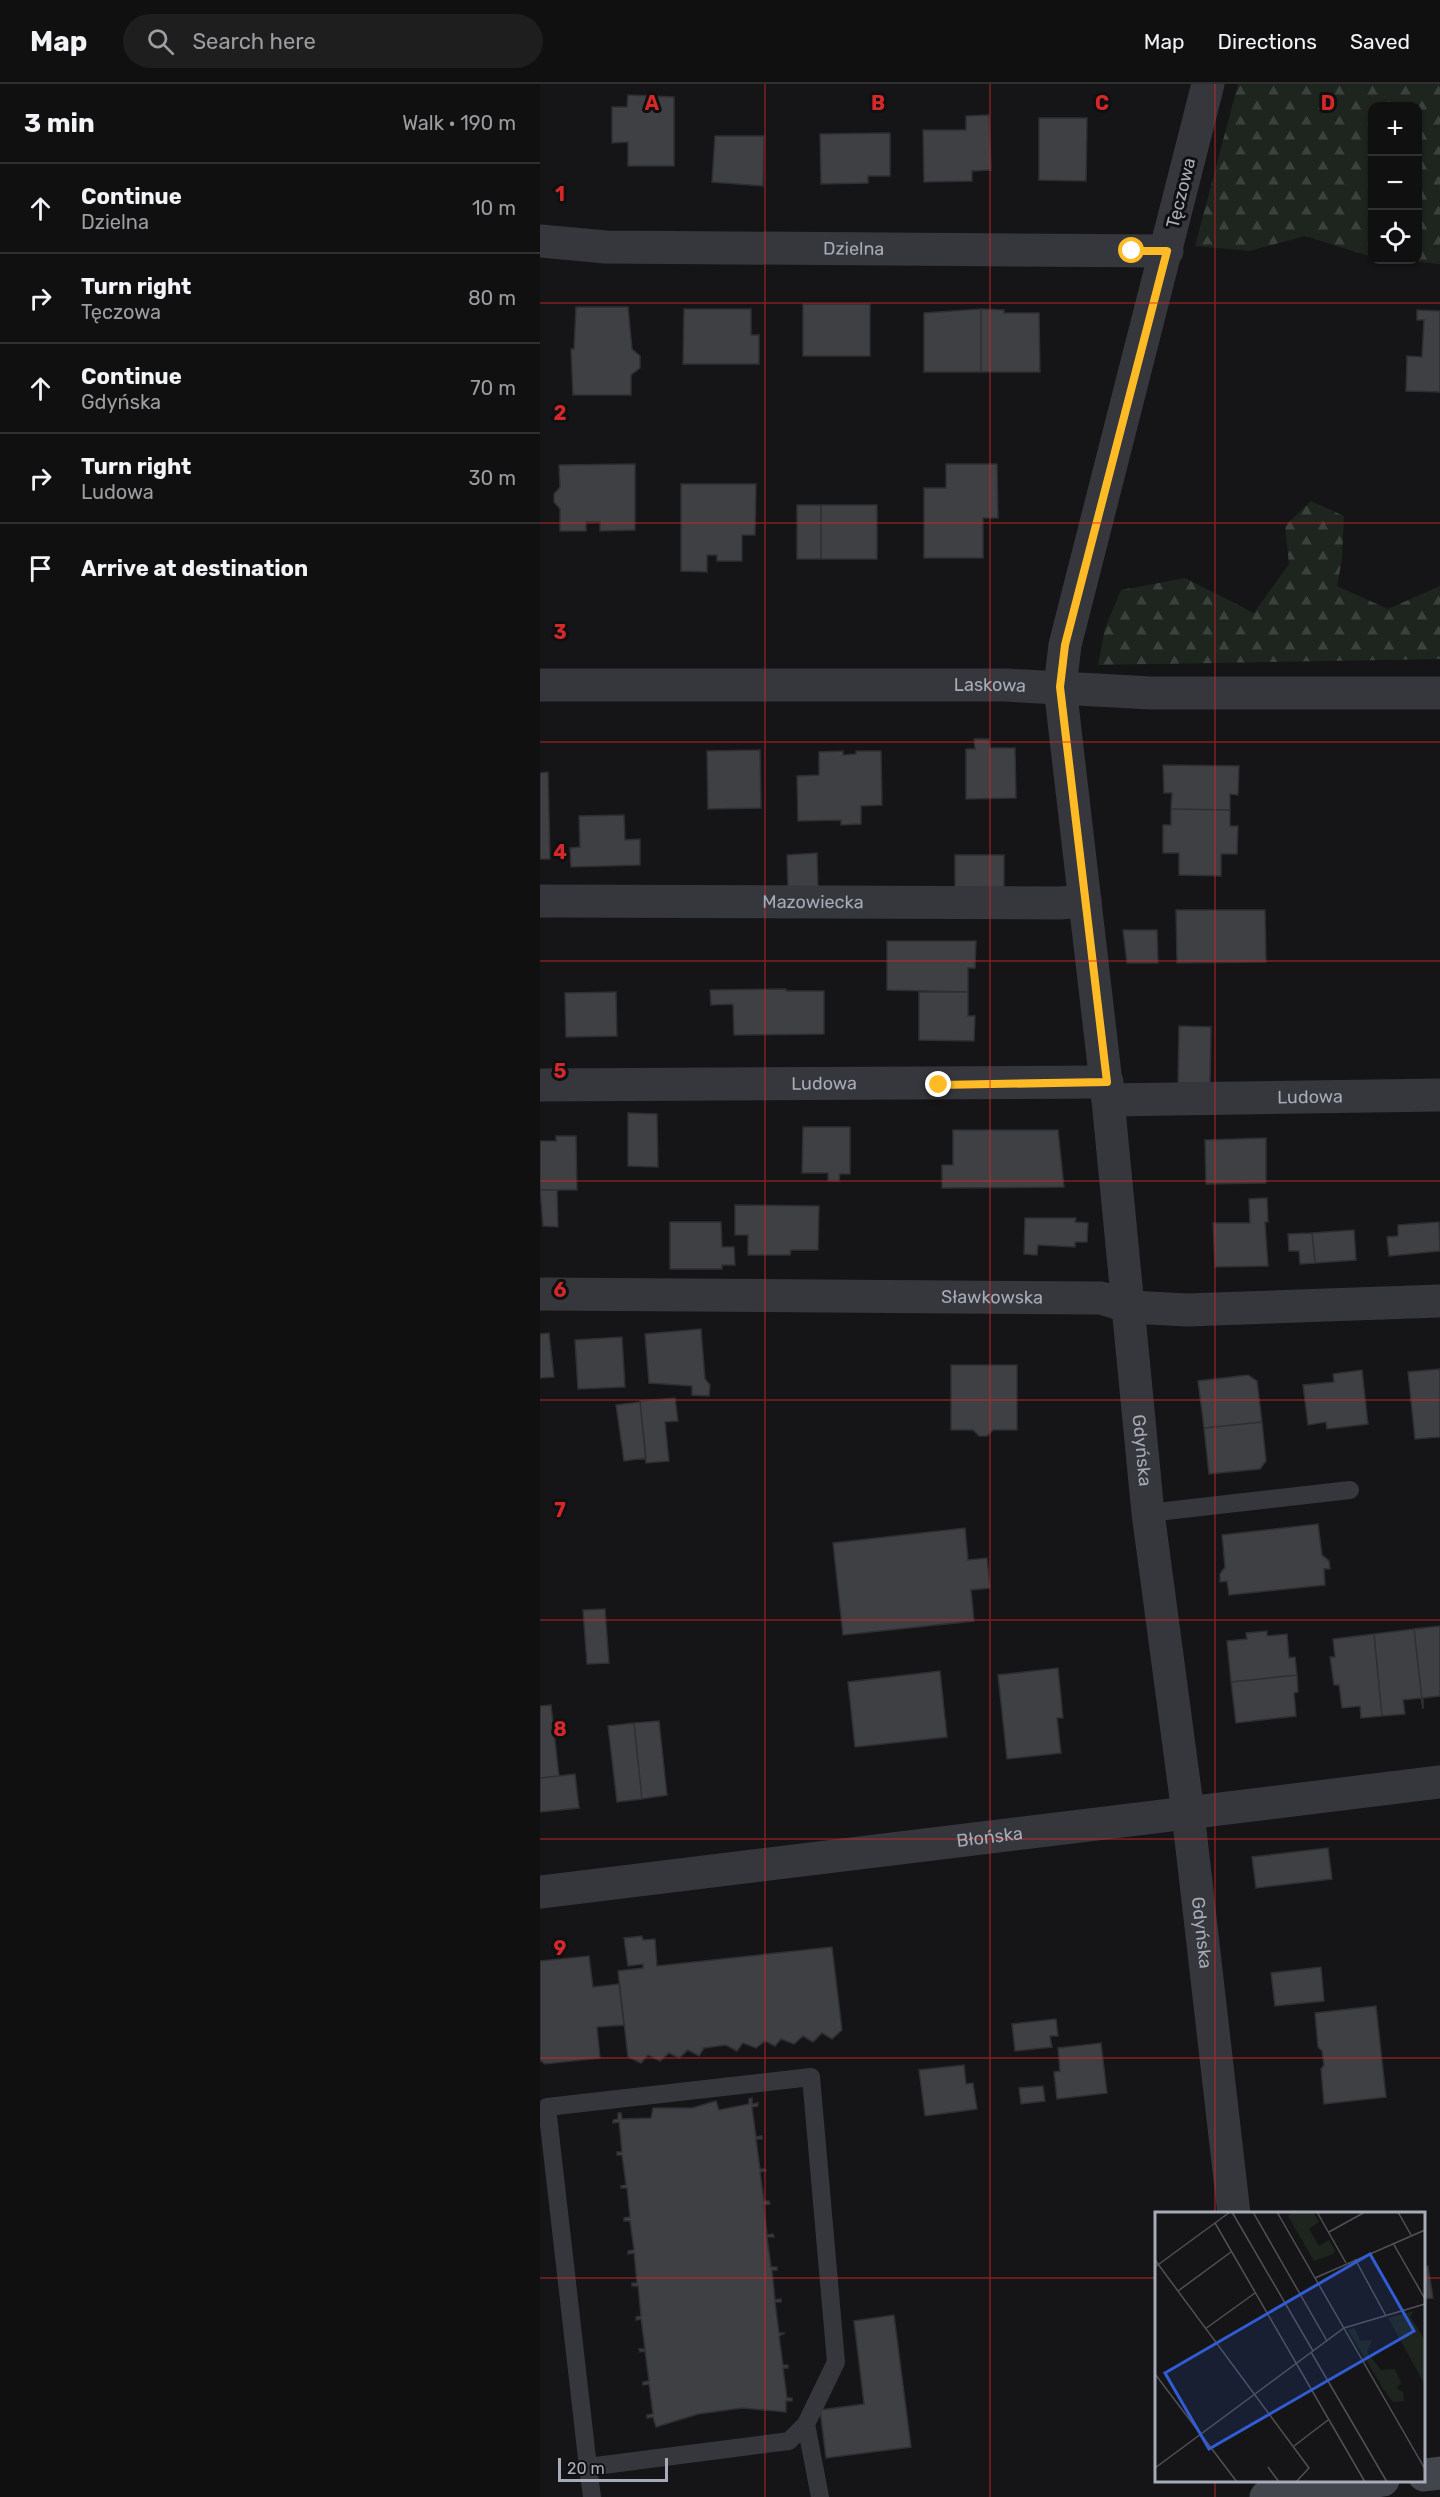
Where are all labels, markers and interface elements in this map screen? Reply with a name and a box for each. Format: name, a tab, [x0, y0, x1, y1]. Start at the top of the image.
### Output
search box	[123, 14, 543, 68]
text: Map	[30, 25, 87, 58]
icon: search	[144, 25, 177, 58]
text: Search here	[192, 28, 316, 55]
text: Map	[1144, 29, 1185, 54]
text: Directions	[1218, 29, 1317, 54]
text: Saved	[1350, 29, 1410, 54]
text: A	[645, 91, 660, 115]
text: B	[871, 91, 885, 115]
text: C	[1095, 91, 1109, 115]
text: D	[1321, 91, 1335, 115]
map controls	[1368, 102, 1422, 264]
button: +	[1368, 102, 1422, 156]
text: 3 min	[24, 108, 95, 139]
text: Walk · 190 m	[402, 111, 516, 135]
street label: Tęczowa	[1162, 155, 1200, 231]
button: −	[1368, 156, 1422, 210]
text: 1	[555, 182, 565, 206]
text: Continue	[81, 183, 182, 210]
icon: ahead	[24, 192, 57, 225]
text: 10 m	[472, 196, 516, 220]
text: Dzielna	[81, 210, 149, 234]
button: locate	[1368, 210, 1422, 264]
route start	[1118, 237, 1144, 263]
street label: Dzielna	[823, 238, 884, 260]
text: Turn right	[81, 273, 191, 300]
icon: right	[24, 282, 57, 315]
text: 80 m	[468, 286, 516, 310]
text: Tęczowa	[81, 300, 161, 324]
text: Continue	[81, 363, 182, 390]
icon: ahead	[24, 372, 57, 405]
text: 70 m	[470, 376, 516, 400]
text: Gdyńska	[81, 390, 161, 414]
text: 2	[554, 401, 567, 425]
text: Turn right	[81, 453, 191, 480]
icon: right	[24, 462, 57, 495]
text: 30 m	[469, 466, 516, 490]
text: Ludowa	[81, 480, 154, 504]
icon: arrive	[24, 552, 57, 585]
text: Arrive at destination	[81, 555, 308, 582]
text: 3	[553, 620, 567, 644]
street label: Laskowa	[954, 674, 1027, 697]
text: 4	[553, 840, 567, 864]
street label: Mazowiecka	[762, 891, 864, 913]
text: 5	[554, 1059, 567, 1083]
route end	[925, 1071, 951, 1097]
street label: Ludowa	[791, 1072, 857, 1095]
street label: Ludowa	[1277, 1085, 1343, 1108]
text: 6	[553, 1278, 567, 1302]
street label: Sławkowska	[941, 1286, 1043, 1309]
street label: Gdyńska	[1128, 1413, 1156, 1487]
text: 7	[554, 1498, 566, 1522]
text: 8	[553, 1717, 567, 1741]
street label: Błońska	[955, 1822, 1024, 1852]
street label: Gdyńska	[1187, 1896, 1217, 1970]
text: 9	[554, 1936, 567, 1960]
inset map	[1155, 2212, 1425, 2482]
scale bar	[558, 2455, 668, 2482]
text: 20 m	[567, 2459, 605, 2478]

